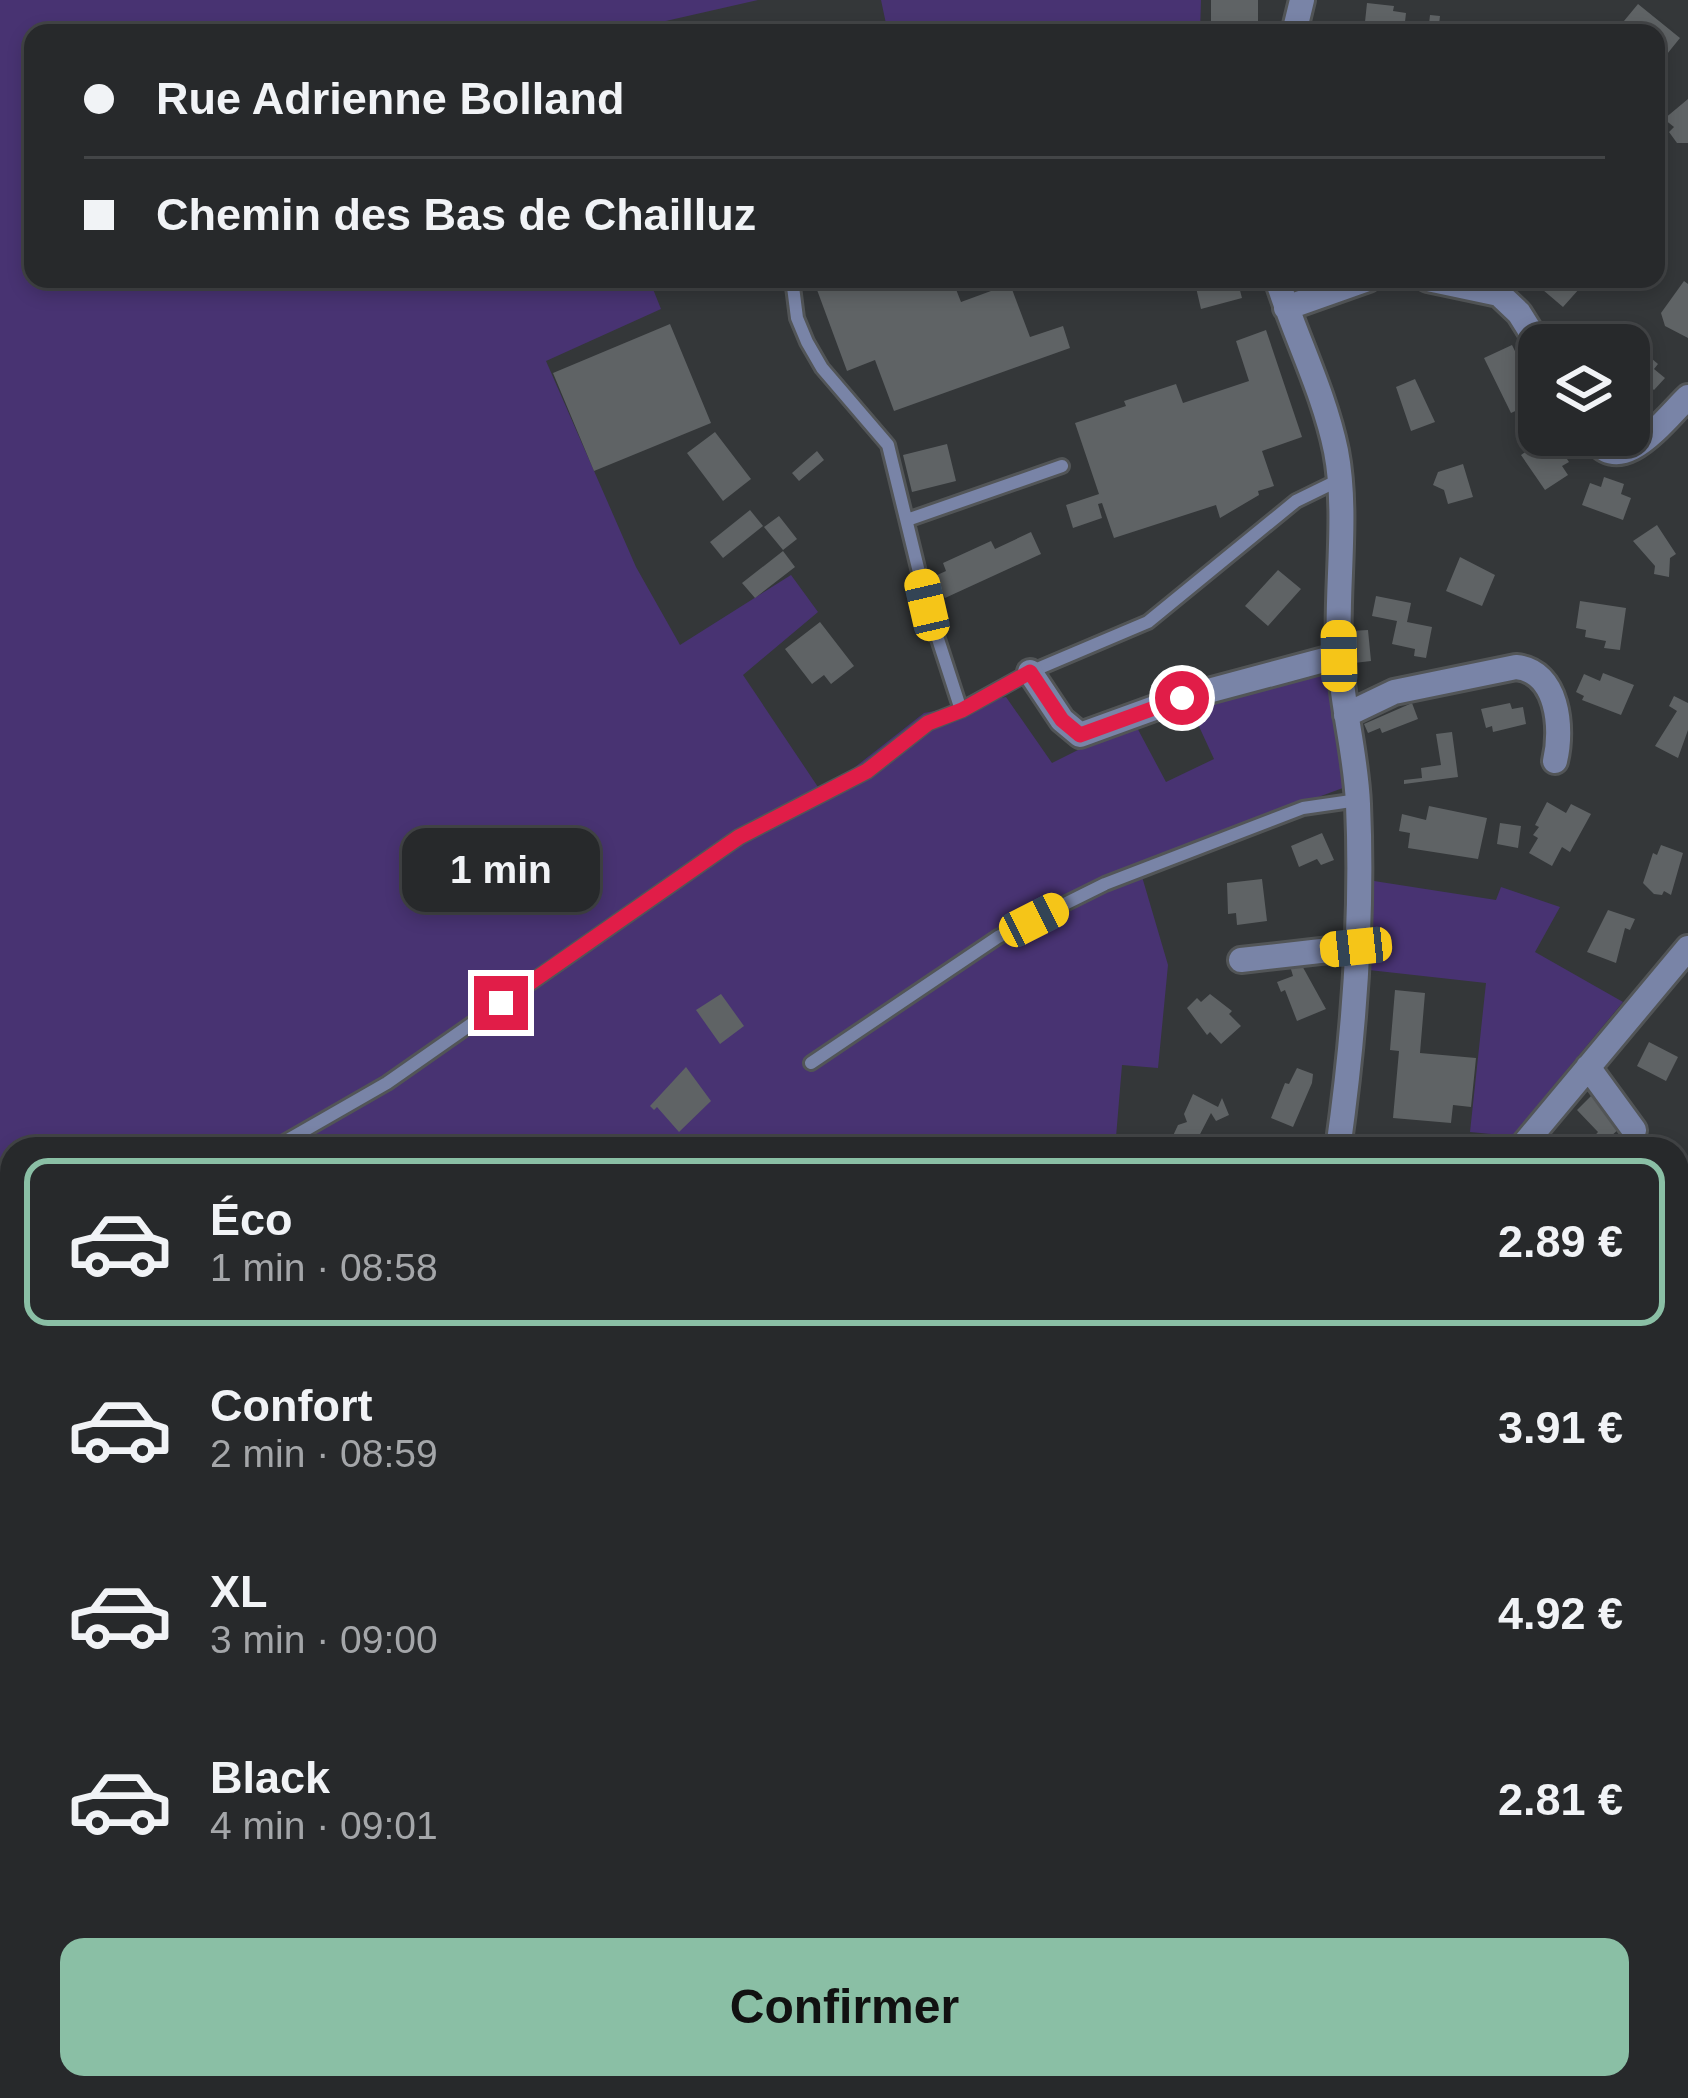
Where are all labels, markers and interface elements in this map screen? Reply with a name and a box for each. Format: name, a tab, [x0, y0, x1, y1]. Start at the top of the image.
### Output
text: Rue Adrienne Bolland	[156, 73, 624, 124]
text: Chemin des Bas de Chailluz	[156, 189, 756, 240]
map controls	[1518, 324, 1650, 456]
button: layers	[1518, 324, 1650, 456]
car	[901, 566, 953, 644]
car	[1320, 620, 1358, 692]
route start	[1155, 671, 1209, 725]
callout: 1 min	[402, 829, 600, 913]
text: 1 min	[450, 848, 552, 891]
car	[994, 888, 1074, 952]
car	[1318, 925, 1394, 969]
route end	[474, 976, 528, 1030]
icon: car	[66, 1188, 174, 1296]
text: Éco	[210, 1194, 293, 1245]
text: 2.89 €	[1498, 1216, 1623, 1267]
text: 1 min · 08:58	[210, 1246, 438, 1289]
icon: car	[66, 1374, 174, 1482]
text: Confort	[210, 1380, 372, 1431]
text: 3.91 €	[1498, 1402, 1623, 1453]
text: 2 min · 08:59	[210, 1432, 438, 1475]
icon: car	[66, 1560, 174, 1668]
text: XL	[210, 1566, 268, 1617]
text: 4.92 €	[1498, 1588, 1623, 1639]
text: 3 min · 09:00	[210, 1618, 438, 1661]
icon: car	[66, 1746, 174, 1854]
text: Black	[210, 1752, 330, 1803]
text: 2.81 €	[1498, 1774, 1623, 1825]
text: 4 min · 09:01	[210, 1804, 438, 1847]
button: Confirmer	[60, 1938, 1629, 2076]

